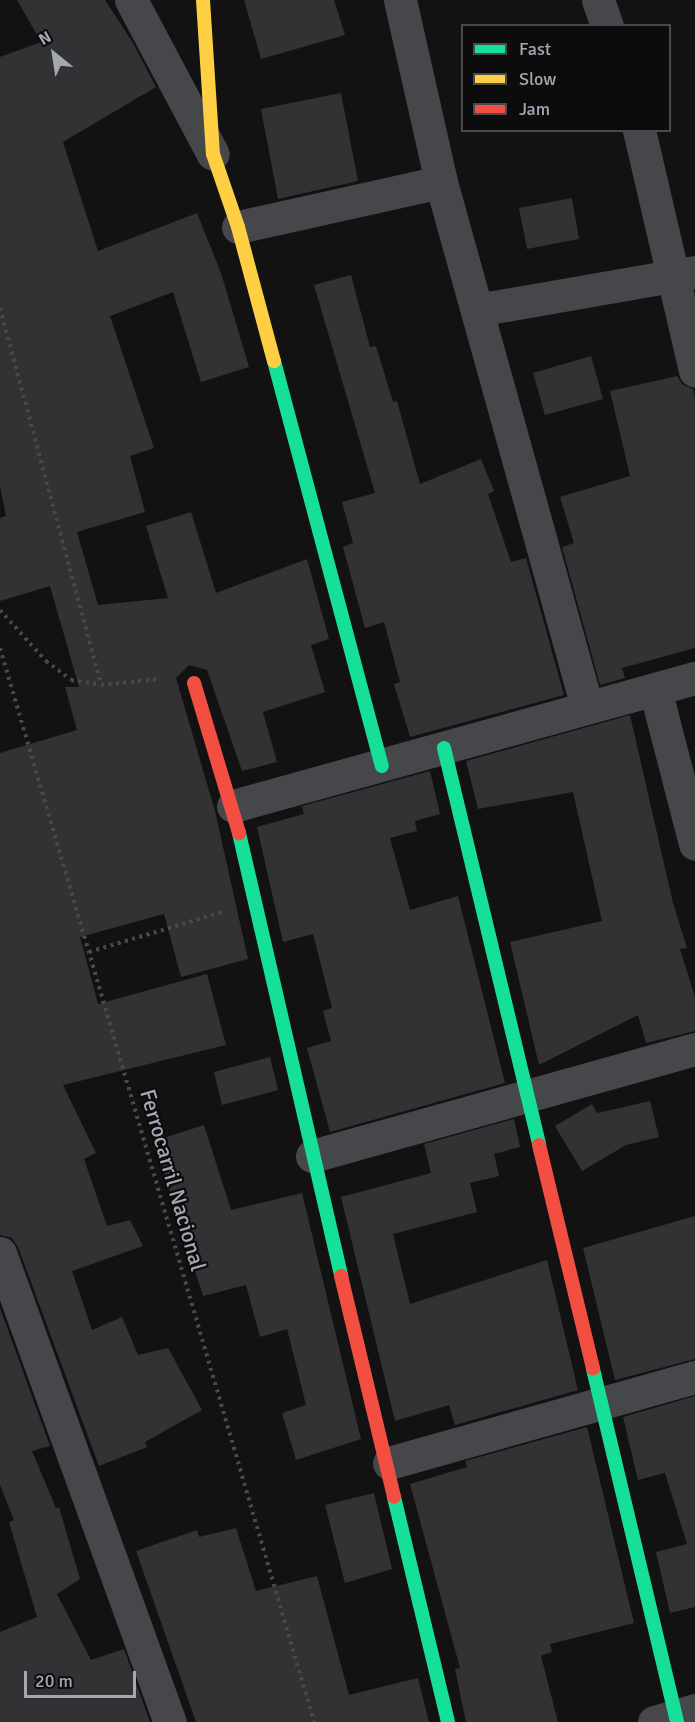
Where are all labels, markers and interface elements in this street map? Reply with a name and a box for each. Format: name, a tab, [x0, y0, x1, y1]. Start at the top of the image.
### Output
north arrow	[24, 24, 84, 84]
legend	[461, 24, 671, 132]
text: N	[35, 27, 55, 50]
text: Fast	[519, 38, 551, 60]
text: Slow	[519, 68, 556, 90]
text: Jam	[519, 98, 550, 120]
street label: Ferrocarril Nacional	[134, 1086, 212, 1274]
scale bar	[27, 1659, 140, 1697]
text: 20 m	[35, 1670, 73, 1692]

